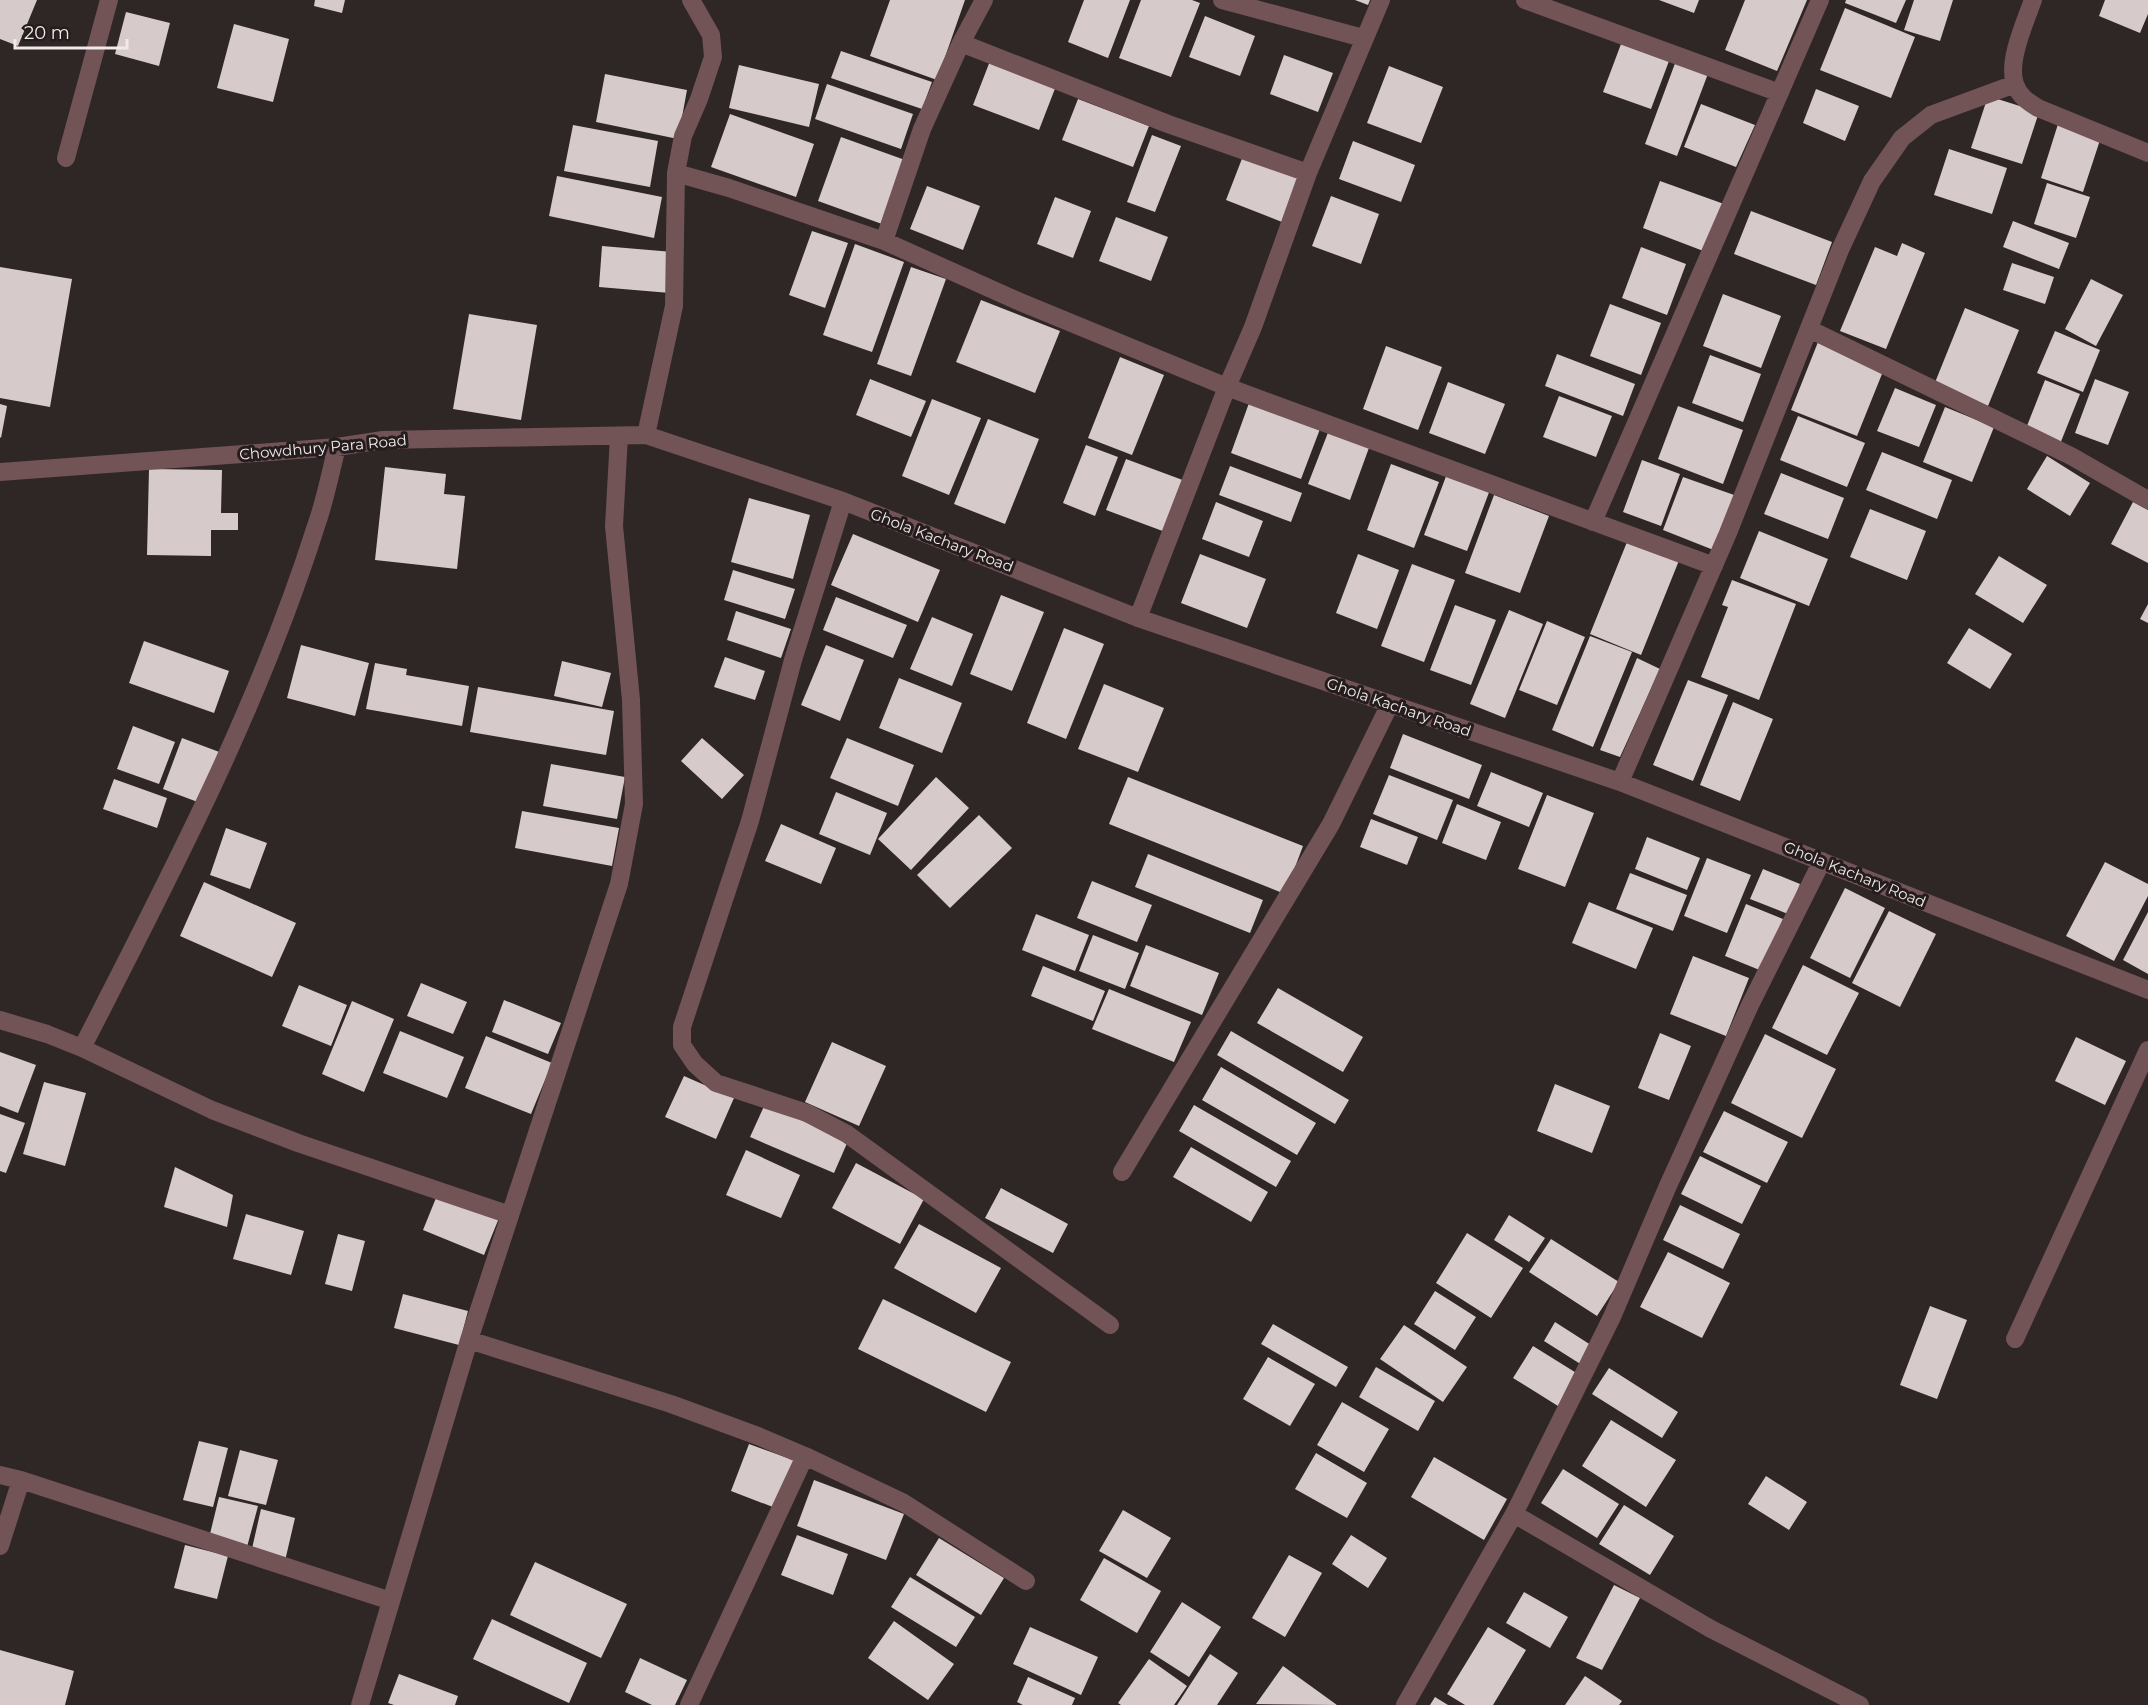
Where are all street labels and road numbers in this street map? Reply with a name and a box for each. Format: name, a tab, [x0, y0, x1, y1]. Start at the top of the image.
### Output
street label: Chowdhury Para Road	[238, 430, 408, 464]
street label: Ghola Kachary Road	[868, 504, 1016, 576]
street label: Ghola Kachary Road	[1324, 673, 1474, 741]
street label: Ghola Kachary Road	[1781, 837, 1929, 911]

